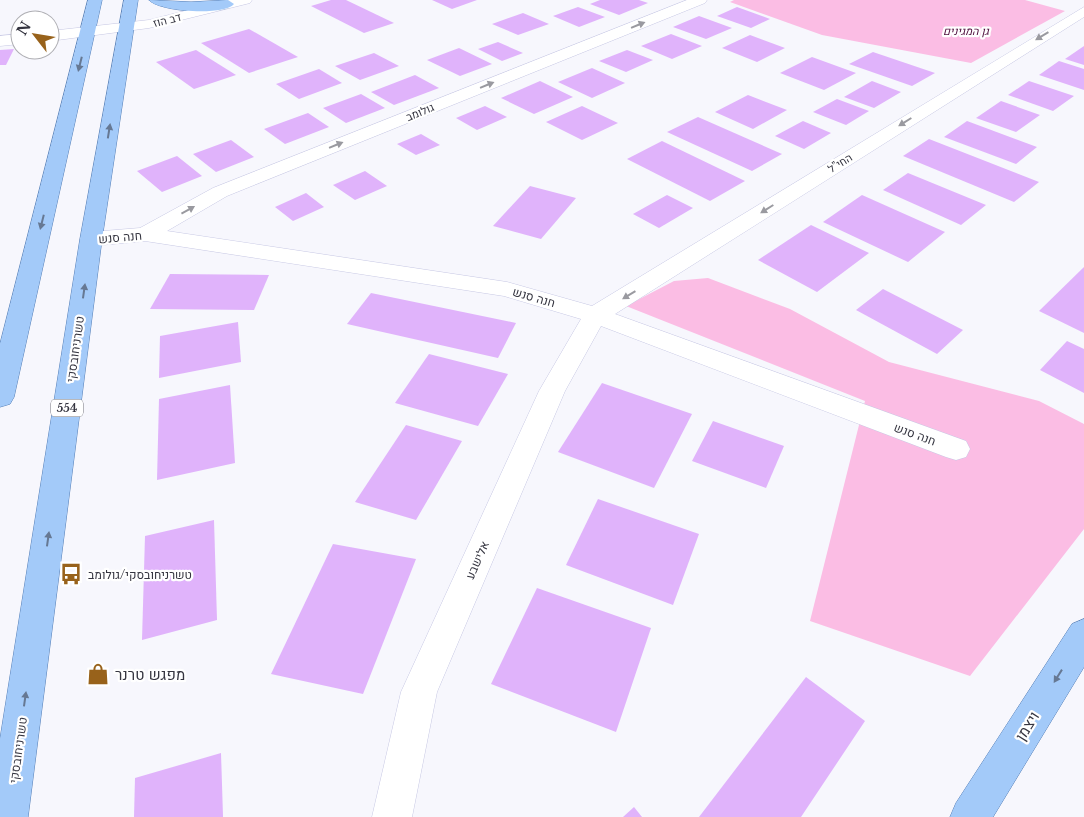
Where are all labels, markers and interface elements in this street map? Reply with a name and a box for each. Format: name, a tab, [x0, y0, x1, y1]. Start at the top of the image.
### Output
north arrow	[10, 10, 60, 60]
street label: דב הוז	[152, 10, 183, 30]
text: N	[13, 18, 35, 39]
one-way arrow	[631, 20, 645, 28]
park label: גן המגינים	[943, 24, 990, 38]
one-way arrow	[1035, 31, 1049, 40]
one-way arrow	[76, 57, 84, 72]
one-way arrow	[480, 81, 495, 89]
street label: גולומב	[404, 100, 436, 124]
one-way arrow	[898, 118, 911, 127]
one-way arrow	[106, 122, 114, 138]
one-way arrow	[329, 141, 344, 148]
street label: החי"ל	[825, 150, 855, 176]
one-way arrow	[761, 205, 774, 214]
one-way arrow	[180, 206, 195, 214]
one-way arrow	[38, 215, 46, 230]
street label: חנה סנש	[98, 228, 142, 246]
one-way arrow	[80, 283, 88, 299]
street label: חנה סנש	[511, 284, 557, 310]
one-way arrow	[623, 290, 636, 299]
street label: טשרניחובסקי	[63, 315, 87, 383]
road number: 554	[51, 399, 83, 416]
street label: חנה סנש	[892, 419, 938, 449]
one-way arrow	[44, 530, 52, 546]
street label: אלישבע	[462, 538, 492, 581]
bus stop icon: טשרניחובסקי/גולומב	[58, 561, 84, 587]
place label: טשרניחובסקי/גולומב	[88, 567, 192, 582]
shop icon: מפגש טרנר	[85, 661, 111, 687]
place label: מפגש טרנר	[115, 665, 185, 684]
one-way arrow	[1053, 670, 1063, 683]
one-way arrow	[21, 691, 29, 707]
street label: ויצמן	[1011, 708, 1043, 744]
street label: טשרניחובסקי	[6, 716, 30, 784]

